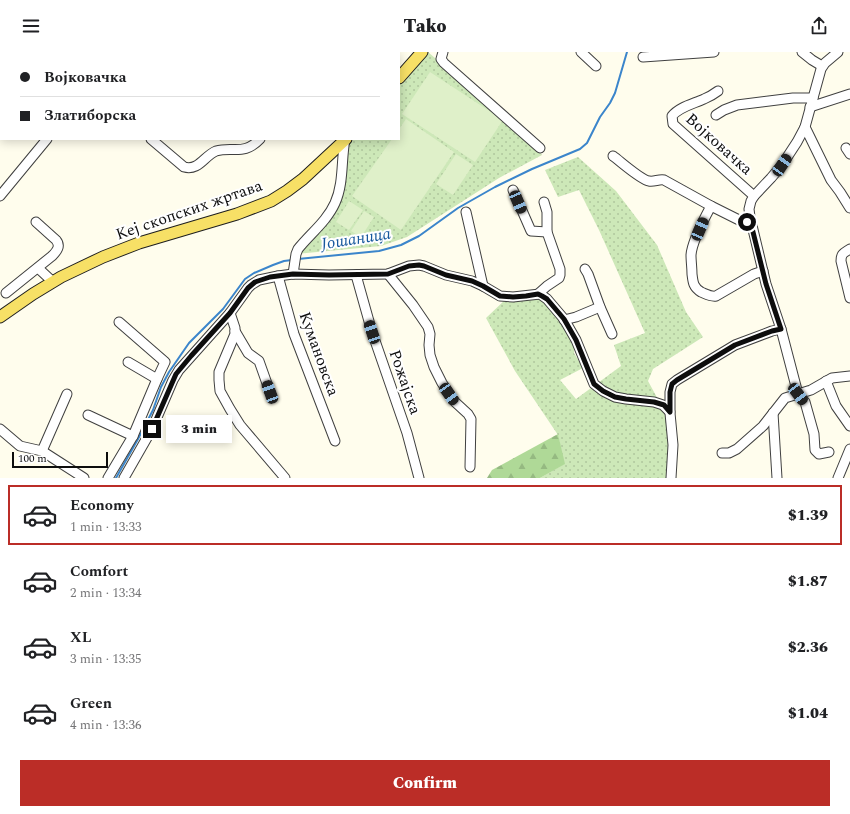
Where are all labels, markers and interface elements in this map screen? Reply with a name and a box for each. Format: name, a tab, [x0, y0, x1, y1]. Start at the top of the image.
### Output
text: Tako	[403, 13, 447, 40]
icon: menu	[20, 15, 42, 37]
icon: share	[808, 15, 830, 37]
text: Војковачка	[44, 66, 127, 89]
text: Златиборска	[44, 104, 136, 127]
street label: Војковачка	[680, 107, 758, 181]
car	[770, 152, 794, 178]
street label: Кеј скопских жртава	[112, 174, 266, 246]
car	[508, 189, 528, 215]
route start	[738, 213, 756, 231]
car	[690, 216, 710, 242]
water label: Јошаница	[317, 221, 393, 258]
street label: Кумановска	[293, 308, 345, 400]
car	[363, 319, 381, 345]
street label: Рожајска	[383, 346, 427, 418]
car	[260, 379, 280, 405]
car	[437, 381, 461, 407]
car	[786, 381, 810, 407]
callout: 3 min	[166, 415, 232, 443]
text: 3 min	[181, 419, 217, 439]
route end	[143, 420, 161, 438]
scale bar	[12, 450, 108, 469]
text: 100 m	[18, 450, 47, 467]
text: Economy	[70, 494, 134, 517]
icon: car	[22, 497, 58, 533]
text: $1.39	[788, 504, 828, 527]
text: 1 min · 13:33	[70, 517, 142, 537]
text: Comfort	[70, 560, 128, 583]
icon: car	[22, 563, 58, 599]
text: $1.87	[788, 570, 828, 593]
text: 2 min · 13:34	[70, 583, 142, 603]
text: XL	[70, 626, 91, 649]
icon: car	[22, 629, 58, 665]
text: $2.36	[788, 636, 828, 659]
text: 3 min · 13:35	[70, 649, 142, 669]
text: Green	[70, 692, 112, 715]
icon: car	[22, 695, 58, 731]
text: $1.04	[788, 702, 828, 725]
text: 4 min · 13:36	[70, 715, 142, 735]
button: Confirm	[20, 760, 830, 806]

